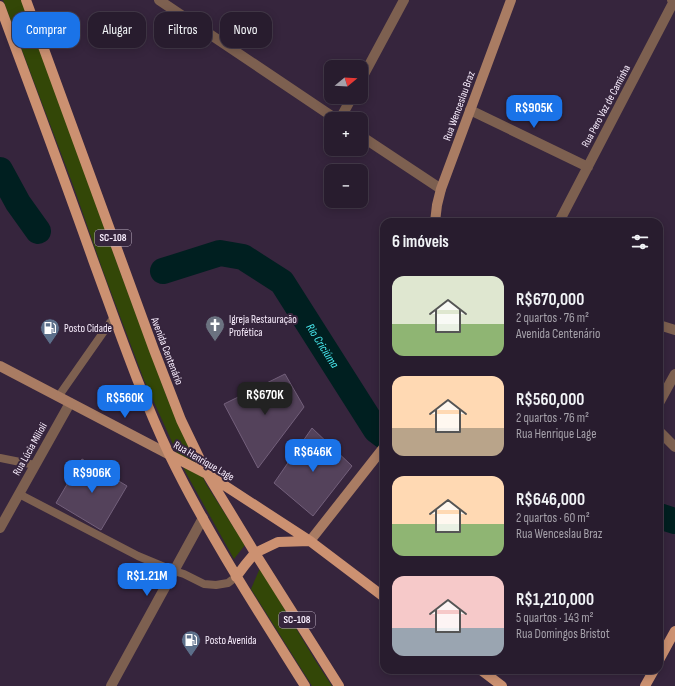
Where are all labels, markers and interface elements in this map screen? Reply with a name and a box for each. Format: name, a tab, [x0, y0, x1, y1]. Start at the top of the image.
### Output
chip: Comprar	[12, 12, 80, 48]
chip: Alugar	[88, 12, 146, 48]
chip: Filtros	[154, 12, 212, 48]
chip: Novo	[220, 12, 272, 48]
north arrow	[324, 60, 368, 104]
map controls	[324, 60, 368, 208]
street label: Rua Pero Vaz de Caminha	[579, 63, 633, 149]
street label: Rua Wenceslau Braz	[440, 69, 478, 143]
pin: R$905K	[501, 95, 567, 129]
text: R$905K	[515, 100, 553, 116]
button: +	[324, 112, 368, 156]
button: −	[324, 164, 368, 208]
road number: SC-108	[95, 230, 131, 246]
icon: filters	[629, 231, 651, 253]
text: 6 imóveis	[392, 232, 449, 252]
text: R$670,000	[516, 290, 584, 310]
icon: home	[424, 292, 472, 340]
text: 2 quartos · 76 m²	[516, 310, 589, 326]
place label: Igreja Restauração Profética	[229, 313, 297, 339]
street label: Avenida Centenário	[148, 314, 186, 387]
church icon: Igreja Restauração Profética	[204, 314, 226, 342]
fuel station icon: Posto Cidade	[39, 317, 61, 345]
water label: Rio Criciúma	[303, 321, 342, 371]
place label: Posto Cidade	[64, 322, 112, 335]
text: Avenida Centenário	[516, 326, 600, 342]
pin: R$670K	[232, 382, 298, 416]
pin: R$560K	[92, 385, 158, 419]
text: R$670K	[246, 387, 284, 403]
text: R$560K	[106, 390, 144, 406]
text: R$560,000	[516, 390, 584, 410]
icon: home	[424, 392, 472, 440]
text: 2 quartos · 76 m²	[516, 410, 589, 426]
street label: Rua Lúcia Milioli	[10, 420, 50, 478]
text: Rua Henrique Lage	[516, 426, 596, 442]
street label: Rua Henrique Lage	[171, 438, 237, 484]
pin: R$646K	[280, 439, 346, 473]
text: R$646K	[294, 444, 332, 460]
pin: R$906K	[59, 460, 125, 494]
text: R$906K	[73, 465, 111, 481]
text: R$646,000	[516, 490, 585, 510]
icon: home	[424, 492, 472, 540]
text: 2 quartos · 60 m²	[516, 510, 590, 526]
text: Rua Wenceslau Braz	[516, 526, 603, 542]
pin: R$1.21M	[110, 563, 184, 597]
text: R$1.21M	[127, 568, 167, 584]
text: R$1,210,000	[516, 590, 594, 610]
icon: home	[424, 592, 472, 640]
text: 5 quartos · 143 m²	[516, 610, 594, 626]
road number: SC-108	[279, 612, 315, 628]
text: Rua Domingos Bristot	[516, 626, 610, 642]
fuel station icon: Posto Avenida	[180, 629, 202, 657]
place label: Posto Avenida	[205, 634, 256, 647]

